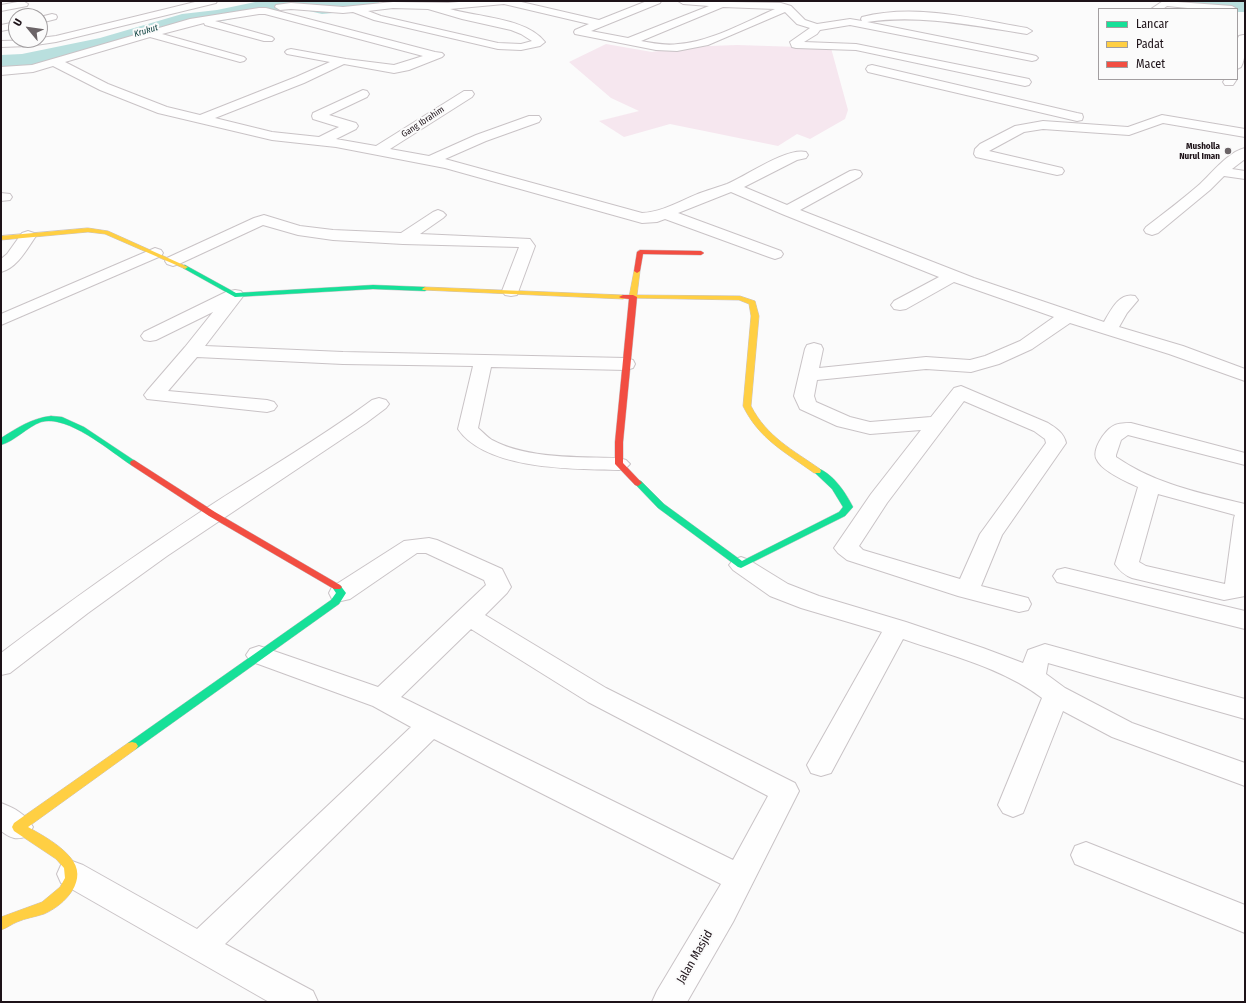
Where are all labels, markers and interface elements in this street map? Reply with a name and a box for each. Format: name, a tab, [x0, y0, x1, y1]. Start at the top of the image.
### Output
north arrow	[8, 8, 48, 48]
legend	[1098, 8, 1238, 80]
text: U	[11, 16, 25, 28]
text: Lancar	[1136, 17, 1169, 31]
water label: Krukut	[133, 22, 159, 40]
text: Padat	[1136, 37, 1164, 51]
text: Macet	[1136, 57, 1165, 71]
street label: Gang Ibrahim	[400, 104, 446, 140]
place label: Musholla Nurul Iman	[1179, 141, 1220, 162]
marker: Musholla Nurul Iman	[1223, 146, 1233, 156]
street label: Jalan Masjid	[674, 928, 716, 986]

